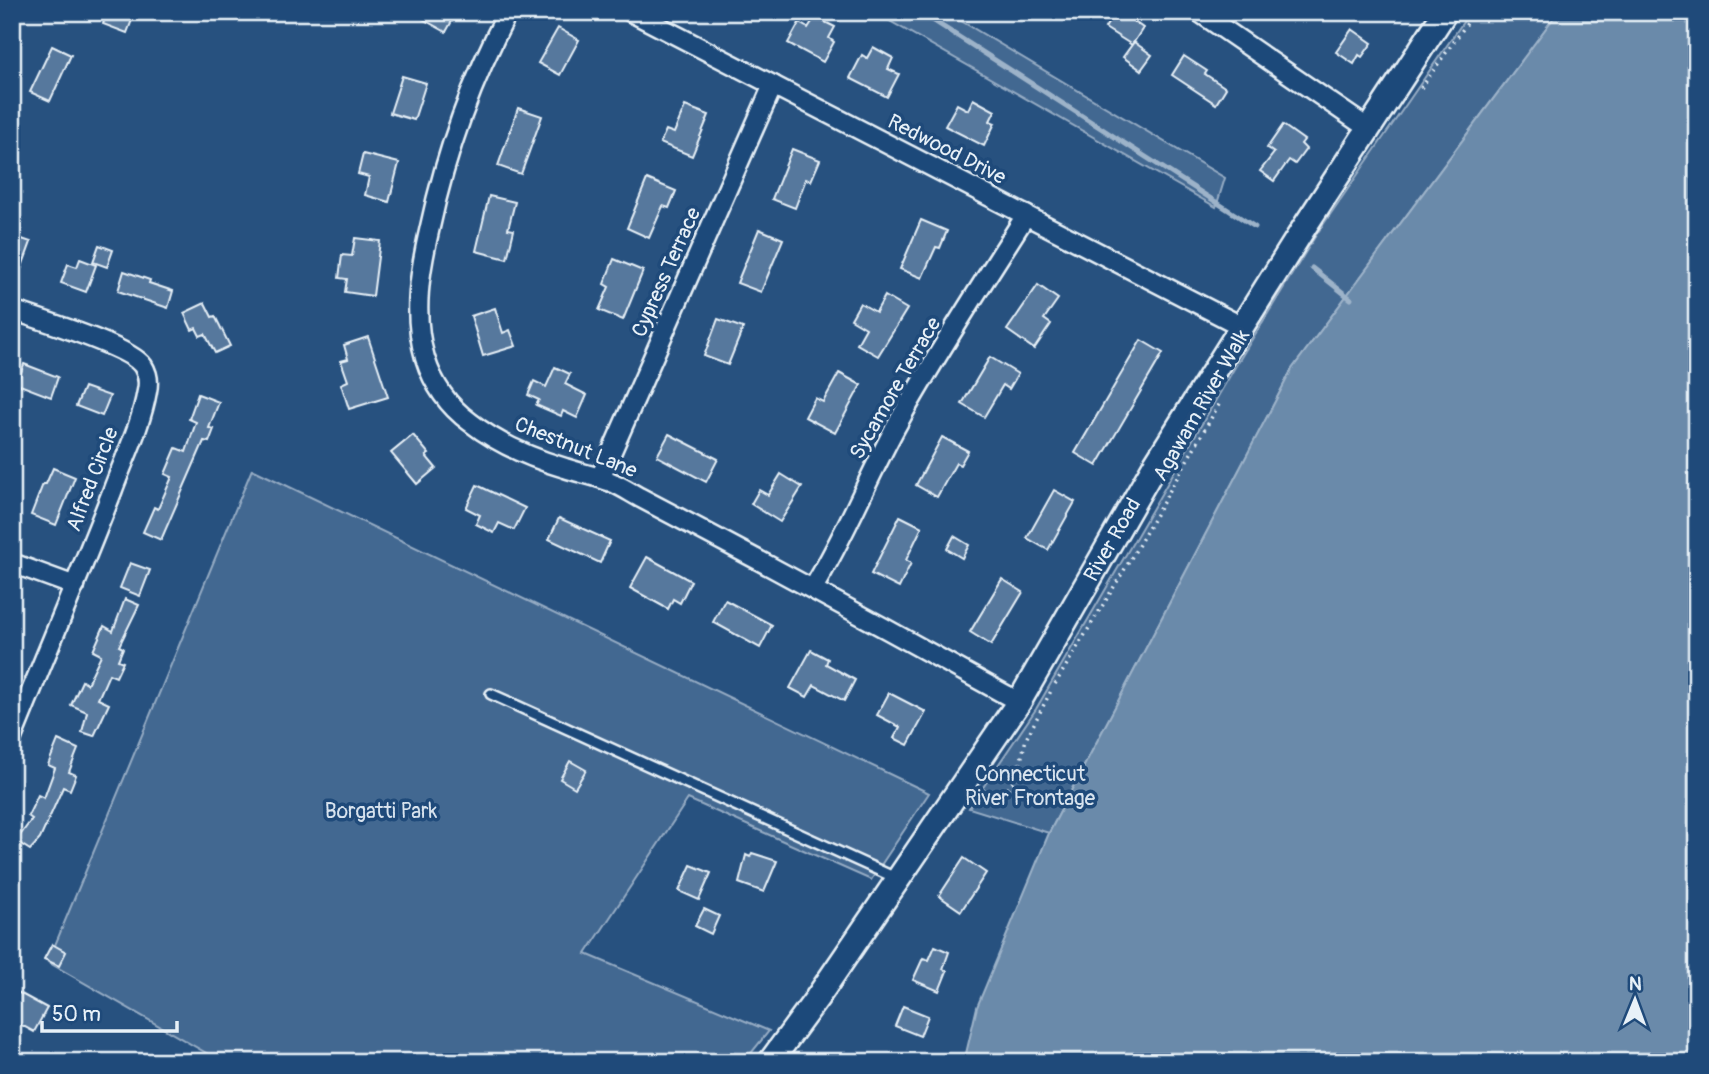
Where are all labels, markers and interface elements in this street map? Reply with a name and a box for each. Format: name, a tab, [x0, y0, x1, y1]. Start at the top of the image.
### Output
street label: Redwood Drive	[883, 108, 1011, 191]
street label: Cypress Terrace	[626, 203, 707, 341]
street label: Sycamore Terrace	[844, 312, 947, 464]
street label: Agawam River Walk	[1147, 324, 1256, 486]
street label: Chestnut Lane	[511, 411, 642, 485]
street label: Alfred Circle	[60, 423, 125, 535]
street label: River Road	[1078, 493, 1147, 586]
park label: Connecticut River Frontage	[965, 761, 1096, 812]
park label: Borgatti Park	[325, 798, 437, 825]
north arrow	[1600, 965, 1670, 1036]
text: N	[1629, 972, 1642, 996]
scale bar	[42, 990, 177, 1034]
text: 50 m	[52, 1001, 101, 1028]

